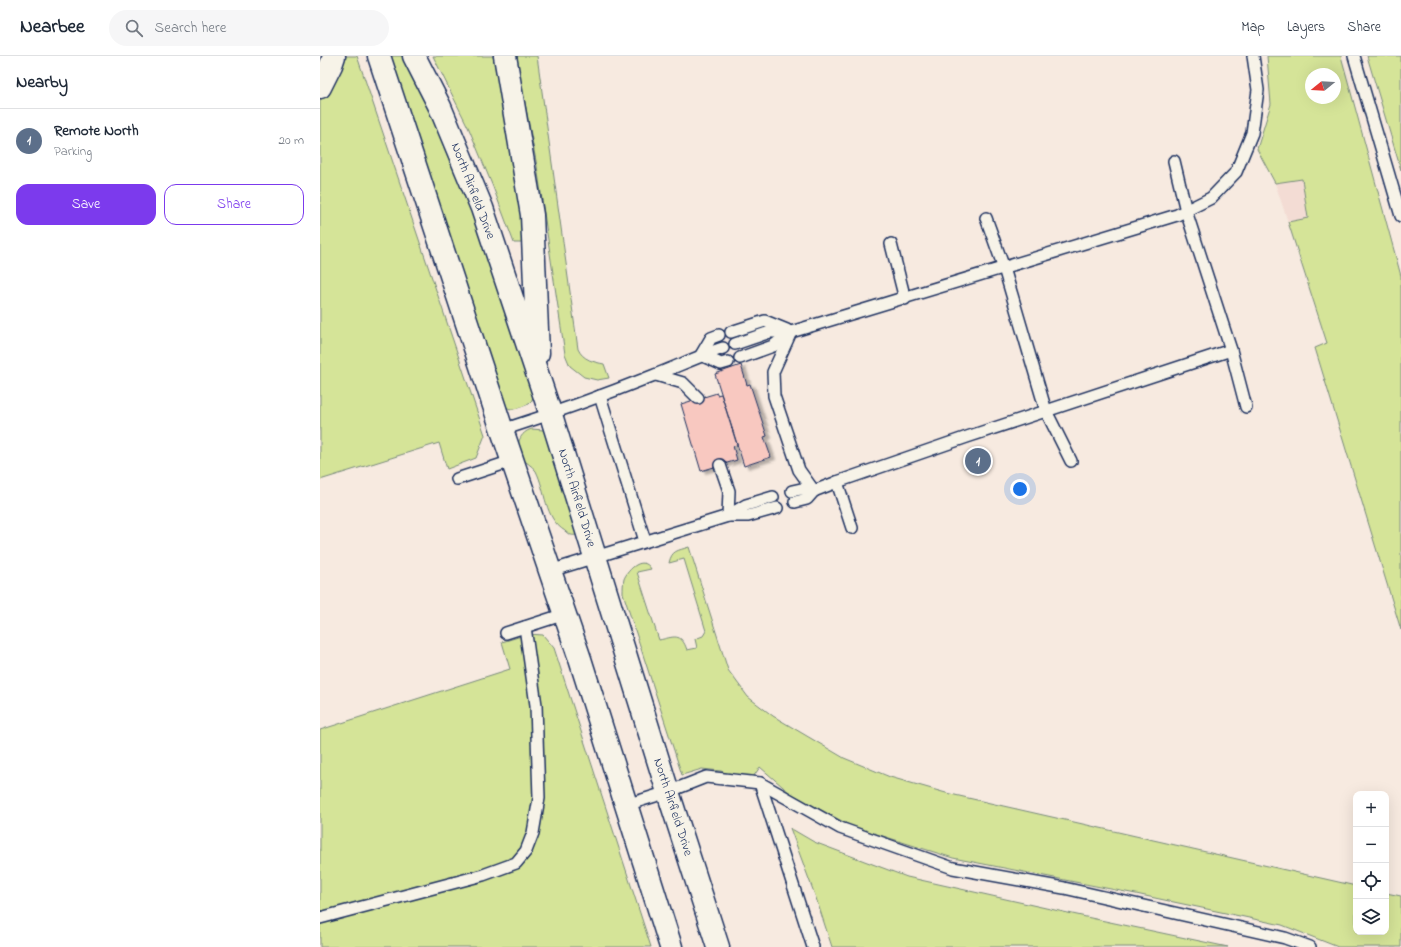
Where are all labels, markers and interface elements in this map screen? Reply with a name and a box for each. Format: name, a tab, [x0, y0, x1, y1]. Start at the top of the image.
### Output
search box	[109, 10, 389, 46]
text: Nearbee	[20, 14, 85, 41]
icon: search	[123, 17, 145, 39]
text: Search here	[155, 17, 226, 39]
text: Map	[1241, 17, 1265, 38]
text: Layers	[1287, 17, 1325, 38]
text: Share	[1347, 17, 1381, 38]
north arrow	[1305, 68, 1341, 104]
text: Nearby	[16, 70, 68, 95]
text: Remote North	[54, 120, 139, 142]
text: 1	[27, 131, 31, 150]
text: 20 m	[279, 131, 304, 150]
street label: North Airfield Drive	[446, 140, 500, 242]
text: Parking	[54, 142, 92, 161]
button: Save	[16, 184, 156, 225]
button: Share	[164, 184, 304, 225]
pin: 1	[965, 446, 991, 476]
street label: North Airfield Drive	[553, 447, 601, 550]
your location	[1010, 479, 1030, 499]
street label: North Airfield Drive	[648, 756, 698, 859]
map controls	[1353, 791, 1389, 935]
button: +	[1353, 791, 1389, 827]
button: −	[1353, 827, 1389, 863]
button: locate	[1353, 863, 1389, 899]
button: layers	[1353, 899, 1389, 935]

